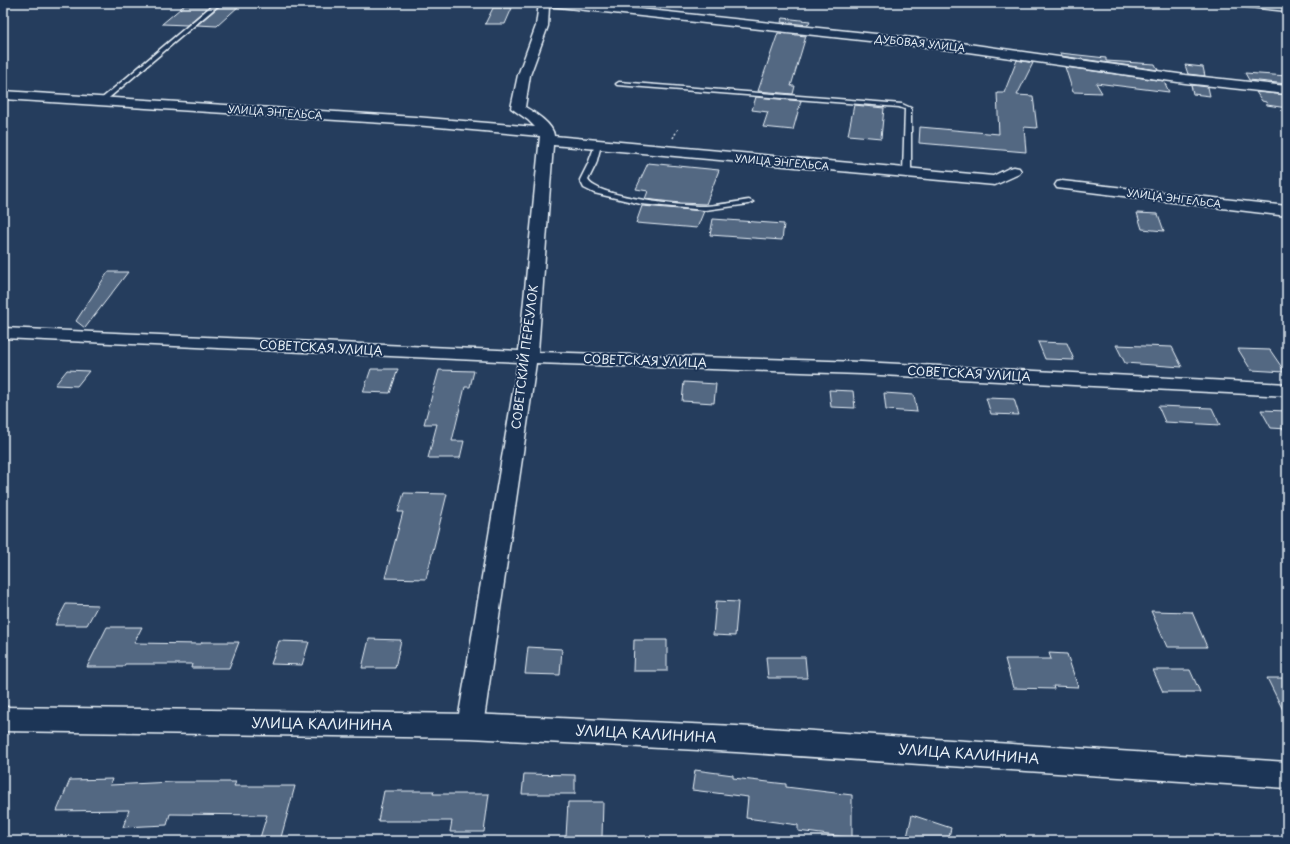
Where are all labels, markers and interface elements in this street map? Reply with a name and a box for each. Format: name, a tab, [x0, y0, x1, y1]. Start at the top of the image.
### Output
street label: ДУБОВАЯ УЛИЦА	[873, 30, 966, 55]
street label: УЛИЦА ЭНГЕЛЬСА	[227, 101, 323, 122]
street label: УЛИЦА ЭНГЕЛЬСА	[734, 150, 830, 173]
street label: УЛИЦА ЭНГЕЛЬСА	[1126, 184, 1222, 211]
street label: СОВЕТСКИЙ ПЕРЕУЛОК	[506, 283, 542, 430]
street label: СОВЕТСКАЯ УЛИЦА	[259, 335, 383, 359]
street label: СОВЕТСКАЯ УЛИЦА	[583, 349, 707, 371]
street label: СОВЕТСКАЯ УЛИЦА	[907, 361, 1031, 385]
street label: УЛИЦА КАЛИНИНА	[251, 712, 393, 735]
street label: УЛИЦА КАЛИНИНА	[575, 719, 717, 748]
street label: УЛИЦА КАЛИНИНА	[898, 738, 1040, 769]

